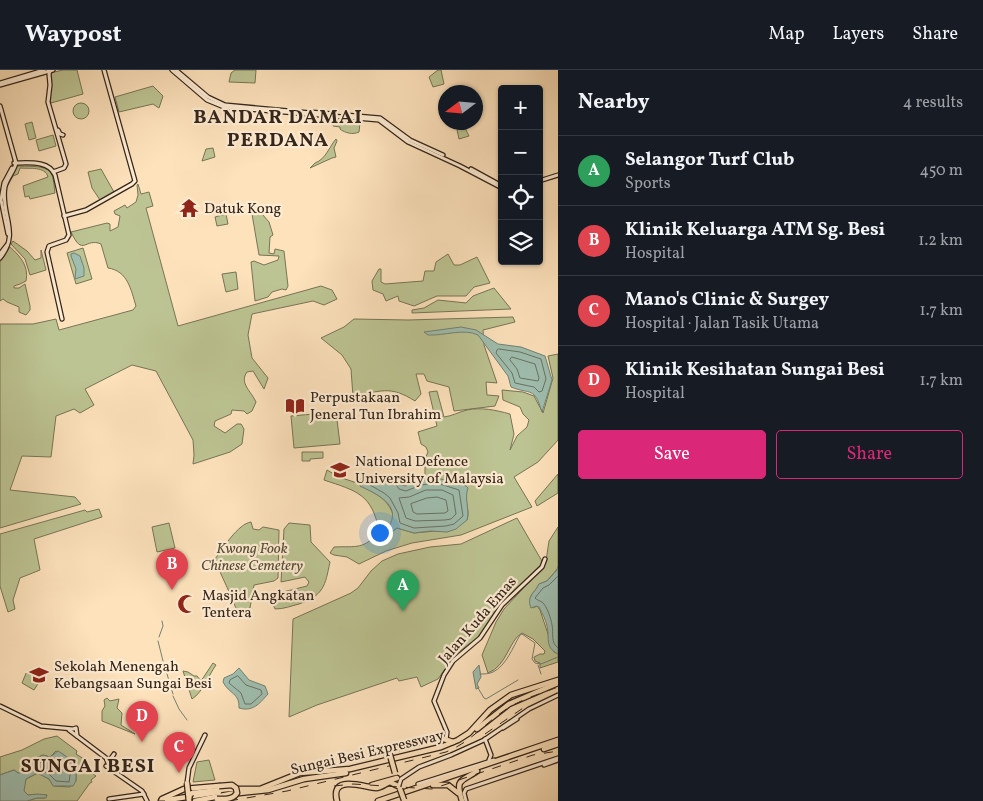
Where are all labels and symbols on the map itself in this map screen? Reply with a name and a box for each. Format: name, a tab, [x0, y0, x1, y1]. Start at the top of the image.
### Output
north arrow	[438, 85, 483, 130]
district label: BANDAR DAMAI PERDANA	[193, 104, 363, 155]
temple icon: Datuk Kong	[178, 197, 200, 219]
place label: Datuk Kong	[204, 199, 282, 220]
place label: Perpustakaan Jeneral Tun Ibrahim	[310, 388, 441, 426]
library icon: Perpustakaan Jeneral Tun Ibrahim	[284, 395, 306, 417]
place label: National Defence University of Malaysia	[355, 452, 504, 490]
school or university icon: National Defence University of Malaysia	[329, 459, 351, 481]
your location	[367, 520, 393, 546]
park label: Kwong Fook Chinese Cemetery	[201, 539, 303, 577]
pin: B	[156, 549, 188, 590]
pin: A	[387, 570, 419, 611]
street label: Jalan Kuda Emas	[434, 573, 522, 669]
place label: Masjid Angkatan Tentera	[202, 586, 314, 624]
mosque icon: Masjid Angkatan Tentera	[176, 593, 198, 615]
place label: Sekolah Menengah Kebangsaan Sungai Besi	[54, 657, 212, 695]
school or university icon: Sekolah Menengah Kebangsaan Sungai Besi	[28, 664, 50, 686]
pin: D	[126, 701, 158, 742]
street label: Sungai Besi Expressway	[289, 726, 446, 781]
pin: C	[163, 732, 195, 773]
district label: SUNGAI BESI	[21, 753, 155, 781]

